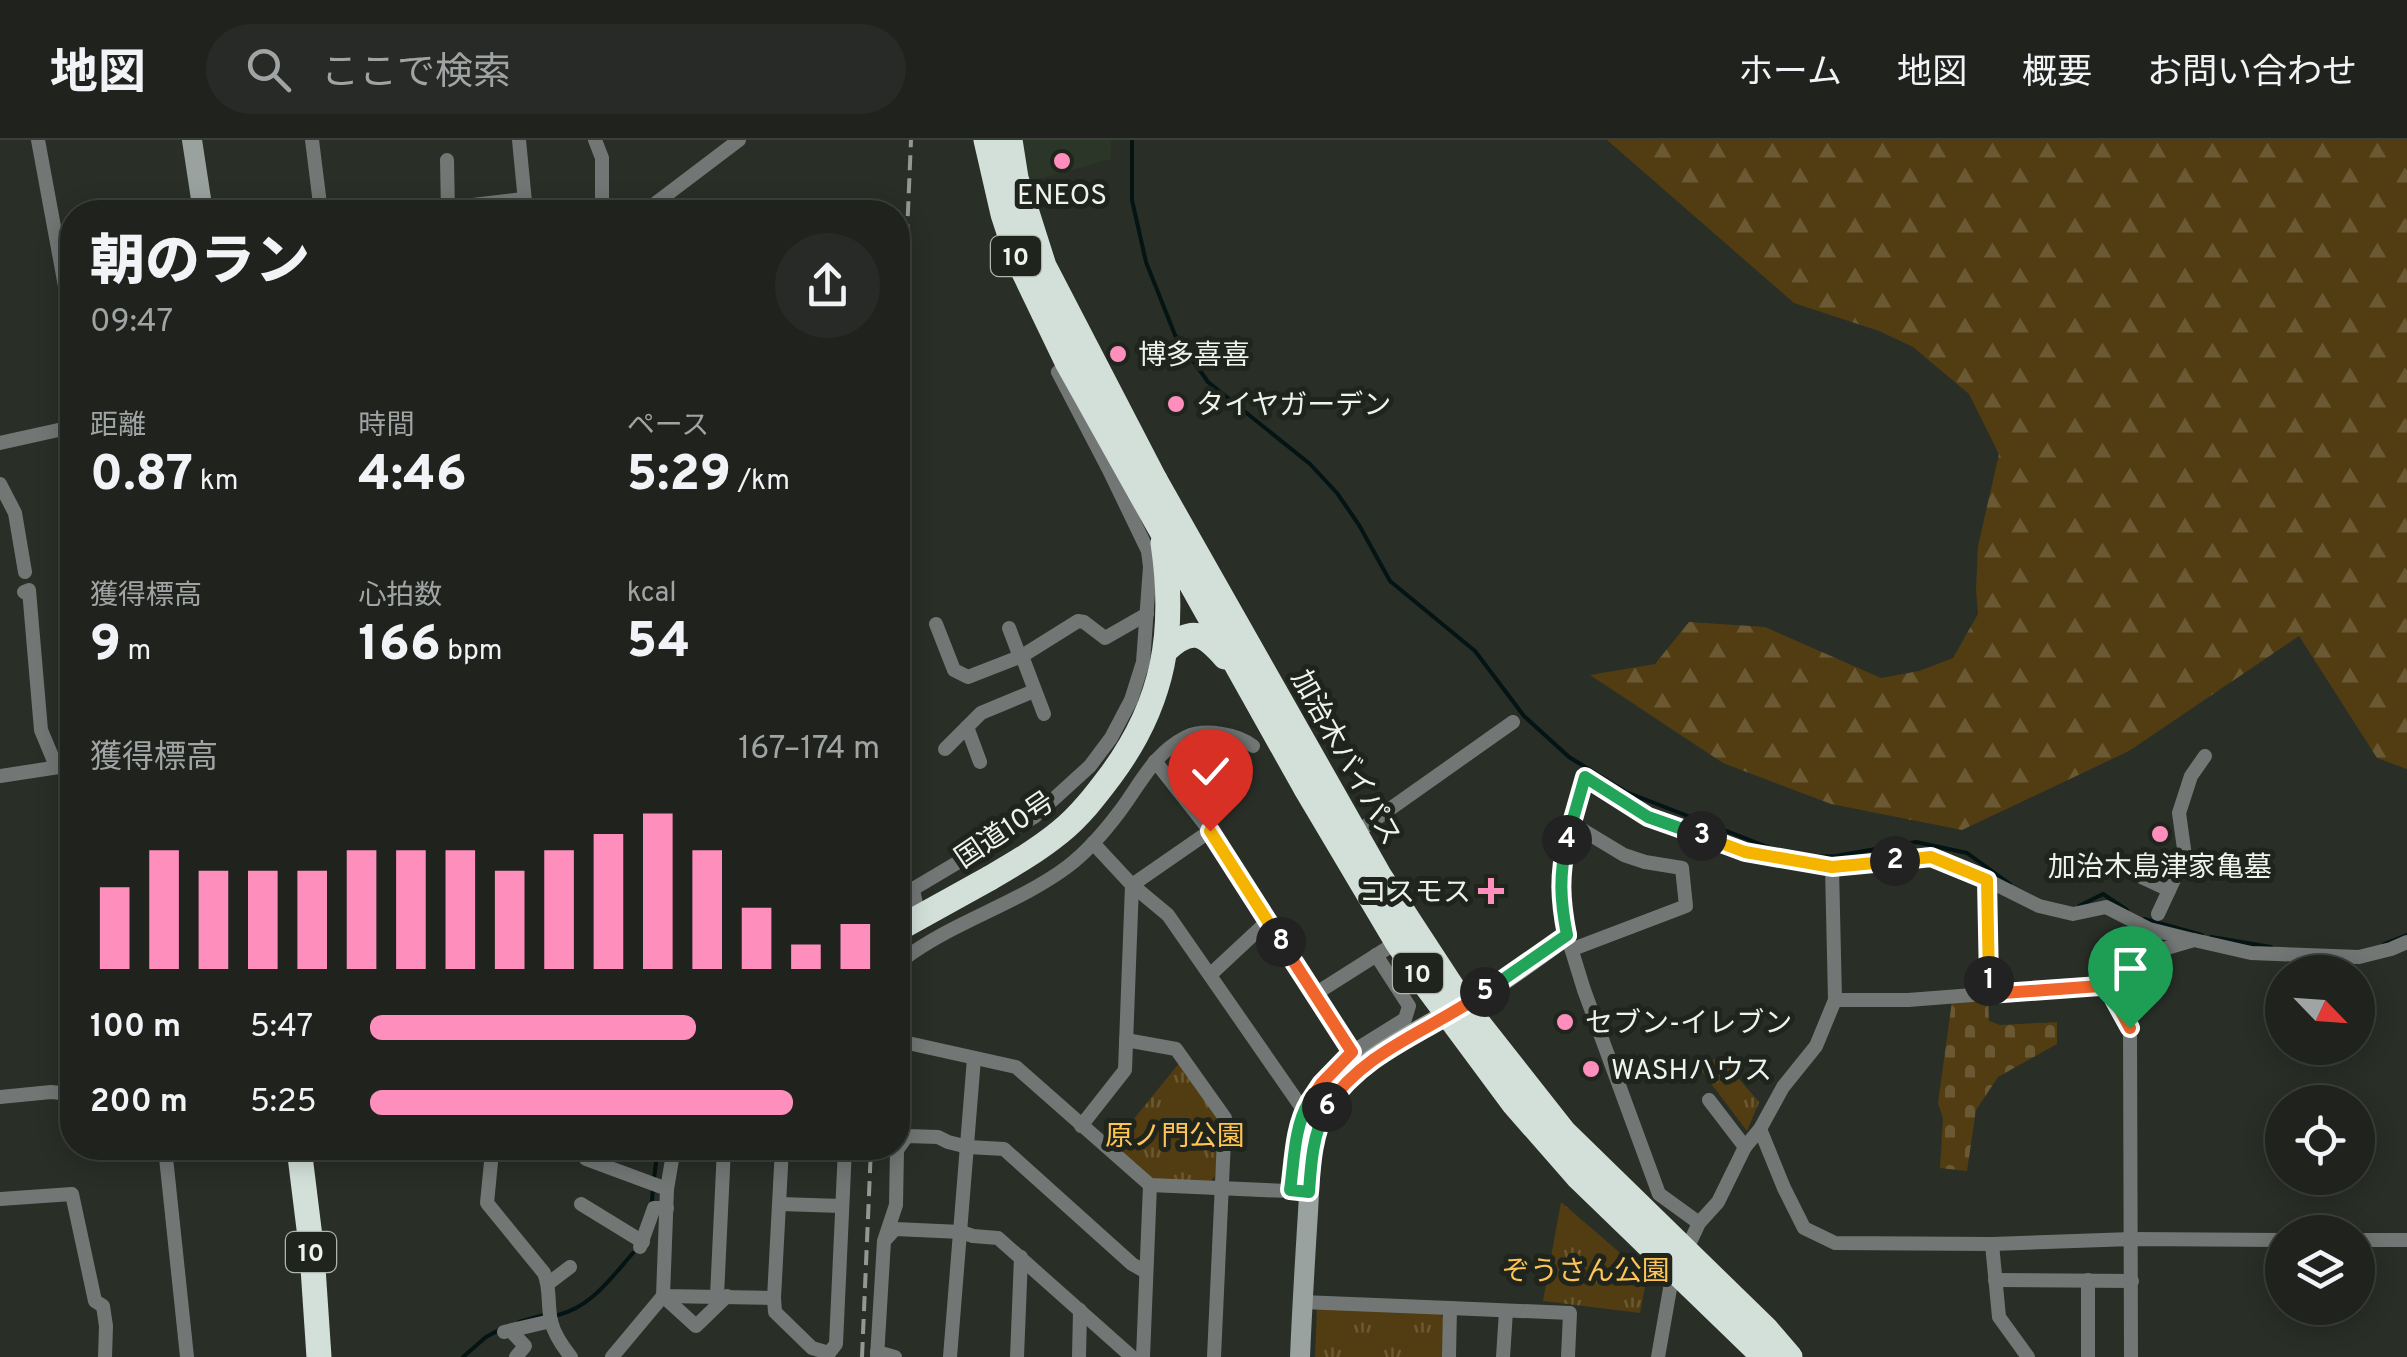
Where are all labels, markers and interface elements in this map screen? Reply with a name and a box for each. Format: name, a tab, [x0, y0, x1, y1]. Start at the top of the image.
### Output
search box	[206, 24, 906, 114]
icon: search	[241, 42, 296, 97]
text: 地図	[50, 46, 146, 106]
text: ここで検索	[321, 50, 511, 99]
text: ホーム	[1738, 52, 1842, 96]
text: 地図	[1897, 52, 1967, 96]
text: 概要	[2022, 52, 2092, 96]
text: お問い合わせ	[2147, 52, 2357, 96]
marker: ENEOS	[1051, 150, 1073, 172]
place label: ENEOS	[1017, 179, 1107, 215]
text: 朝のラン	[90, 230, 310, 300]
button: share	[775, 233, 880, 338]
road number: 10	[991, 236, 1041, 276]
text: 09:47	[90, 303, 173, 343]
place label: 博多喜喜	[1138, 339, 1250, 375]
marker: 博多喜喜	[1107, 343, 1129, 365]
place label: タイヤガーデン	[1196, 389, 1391, 425]
marker: タイヤガーデン	[1165, 393, 1187, 415]
text: 距離	[90, 409, 146, 445]
text: 時間	[358, 409, 414, 445]
text: ペース	[627, 409, 709, 445]
text: 0.87	[90, 445, 193, 508]
text: 4:46	[358, 445, 467, 508]
text: 5:29	[627, 445, 731, 508]
text: km	[193, 464, 238, 500]
text: /km	[731, 464, 790, 500]
text: kcal	[627, 576, 676, 612]
text: 獲得標高	[90, 579, 202, 615]
text: 心拍数	[358, 579, 442, 615]
text: 54	[627, 612, 691, 675]
text: 9	[90, 615, 121, 678]
text: 166	[358, 615, 441, 678]
text: m	[121, 634, 151, 670]
text: bpm	[441, 634, 502, 670]
street label: 加治木バイパス	[1281, 664, 1407, 853]
pin	[1168, 729, 1253, 832]
text: 167–174 m	[738, 730, 880, 770]
text: 獲得標高	[90, 739, 218, 779]
icon: check	[1183, 744, 1238, 799]
street label: 国道10号	[949, 785, 1062, 878]
pin: 3	[1677, 811, 1727, 861]
pin: 4	[1542, 815, 1592, 865]
text: 3	[1694, 818, 1710, 854]
text: 4	[1558, 822, 1576, 858]
marker: 加治木島津家亀墓	[2149, 823, 2171, 845]
pin: 2	[1870, 836, 1920, 886]
text: 2	[1886, 843, 1904, 879]
place label: 加治木島津家亀墓	[2048, 851, 2272, 887]
place label: コスモス	[1359, 876, 1471, 912]
marker: コスモス	[1480, 880, 1502, 902]
pin: 8	[1256, 917, 1306, 967]
text: 8	[1272, 924, 1290, 960]
pin	[2088, 926, 2173, 1029]
icon: arrive	[2103, 941, 2158, 996]
road number: 10	[1393, 953, 1443, 993]
north arrow	[2265, 955, 2375, 1065]
map controls	[2265, 955, 2375, 1325]
pin: 1	[1964, 956, 2014, 1006]
text: 1	[1983, 963, 1995, 999]
pin: 5	[1460, 967, 1510, 1017]
text: 5	[1476, 974, 1494, 1010]
place label: セブン-イレブン	[1585, 1007, 1792, 1043]
text: 100 m	[90, 1008, 181, 1048]
text: 5:47	[250, 1008, 313, 1048]
marker: セブン-イレブン	[1554, 1011, 1576, 1033]
place label: WASHハウス	[1611, 1054, 1772, 1090]
marker: WASHハウス	[1580, 1058, 1602, 1080]
pin: 6	[1302, 1082, 1352, 1132]
text: 200 m	[90, 1083, 188, 1123]
text: 5:25	[250, 1083, 317, 1123]
button: locate	[2265, 1085, 2375, 1195]
text: 6	[1318, 1089, 1336, 1125]
park label: 原ノ門公園	[1105, 1120, 1245, 1156]
button: layers	[2265, 1215, 2375, 1325]
road number: 10	[286, 1232, 336, 1272]
park label: ぞうさん公園	[1502, 1255, 1670, 1291]

